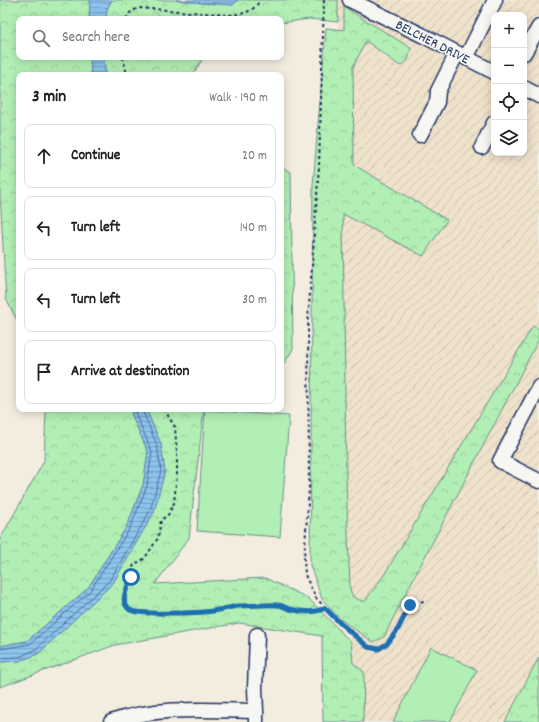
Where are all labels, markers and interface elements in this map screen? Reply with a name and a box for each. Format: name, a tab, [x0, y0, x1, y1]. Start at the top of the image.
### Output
map controls	[491, 12, 527, 156]
button: +	[491, 12, 527, 48]
search box	[16, 16, 284, 60]
street label: BELCHER DRIVE	[392, 16, 473, 70]
icon: search	[30, 27, 52, 49]
text: Search here	[62, 27, 130, 49]
button: −	[491, 48, 527, 84]
button: locate	[491, 84, 527, 120]
text: 3 min	[32, 86, 66, 110]
text: Walk · 190 m	[209, 89, 268, 108]
button: layers	[491, 120, 527, 156]
icon: ahead	[33, 145, 55, 167]
text: Continue	[71, 145, 120, 167]
text: 20 m	[242, 147, 267, 166]
icon: left	[33, 217, 55, 239]
text: Turn left	[71, 217, 120, 239]
text: 140 m	[240, 219, 267, 238]
icon: left	[33, 289, 55, 311]
text: Turn left	[71, 289, 120, 311]
text: 30 m	[242, 291, 267, 310]
icon: arrive	[33, 361, 55, 383]
text: Arrive at destination	[71, 361, 189, 383]
route start	[122, 568, 140, 586]
route end	[401, 596, 419, 614]

